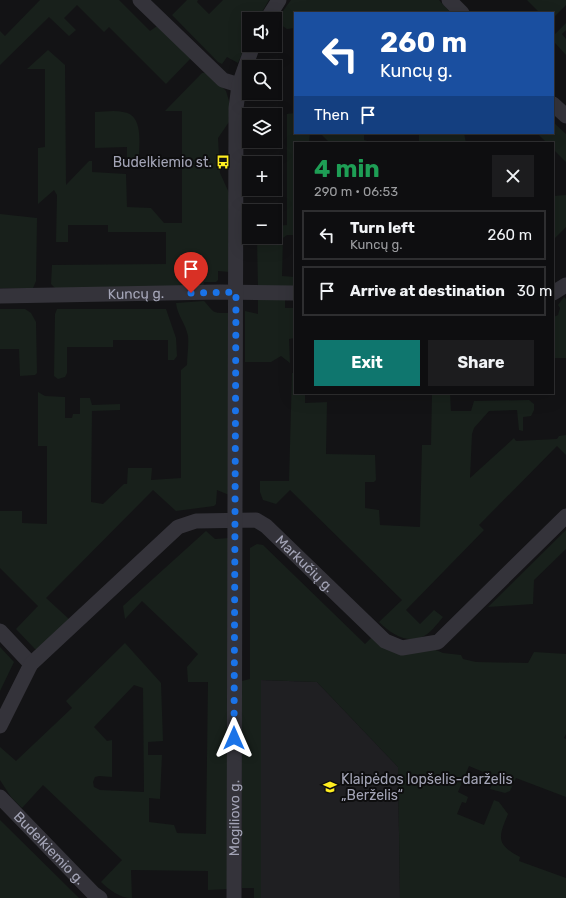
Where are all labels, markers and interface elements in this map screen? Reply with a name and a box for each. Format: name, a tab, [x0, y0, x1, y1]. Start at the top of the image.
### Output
map controls	[242, 12, 282, 244]
button: sound	[242, 12, 282, 52]
text: 260 m	[380, 26, 467, 59]
icon: left	[314, 28, 366, 80]
button: search	[242, 60, 282, 100]
text: Kuncų g.	[380, 60, 453, 82]
icon: arrive	[357, 104, 379, 126]
text: Then	[314, 106, 349, 124]
button: layers	[242, 108, 282, 148]
place label: Budelkiemio st.	[113, 154, 212, 171]
bus stop icon: Budelkiemio st.	[215, 154, 231, 170]
text: 4 min	[314, 155, 380, 183]
button: close	[492, 155, 534, 197]
button: +	[242, 156, 282, 196]
text: 290 m · 06:53	[314, 184, 398, 199]
button: −	[242, 204, 282, 244]
text: Turn left	[350, 219, 415, 237]
icon: left	[316, 224, 338, 246]
text: 260 m	[488, 226, 532, 244]
text: Kuncų g.	[350, 237, 402, 252]
pin	[174, 252, 208, 293]
icon: arrive	[180, 258, 202, 280]
icon: arrive	[316, 280, 338, 302]
text: Arrive at destination	[350, 282, 505, 300]
text: 30 m	[517, 282, 552, 300]
street label: Kuncų g.	[108, 285, 164, 303]
button: Exit	[314, 340, 420, 386]
button: Share	[428, 340, 534, 386]
street label: Markučių g.	[272, 532, 337, 596]
position arrow	[213, 717, 255, 759]
place label: Klaipėdos lopšelis-darželis „Berželis“	[341, 771, 513, 804]
school or university icon: Klaipėdos lopšelis-darželis „Berželis“	[322, 779, 338, 795]
street label: Mogiliovo g.	[226, 780, 243, 856]
street label: Budelkiemio g.	[10, 808, 88, 888]

